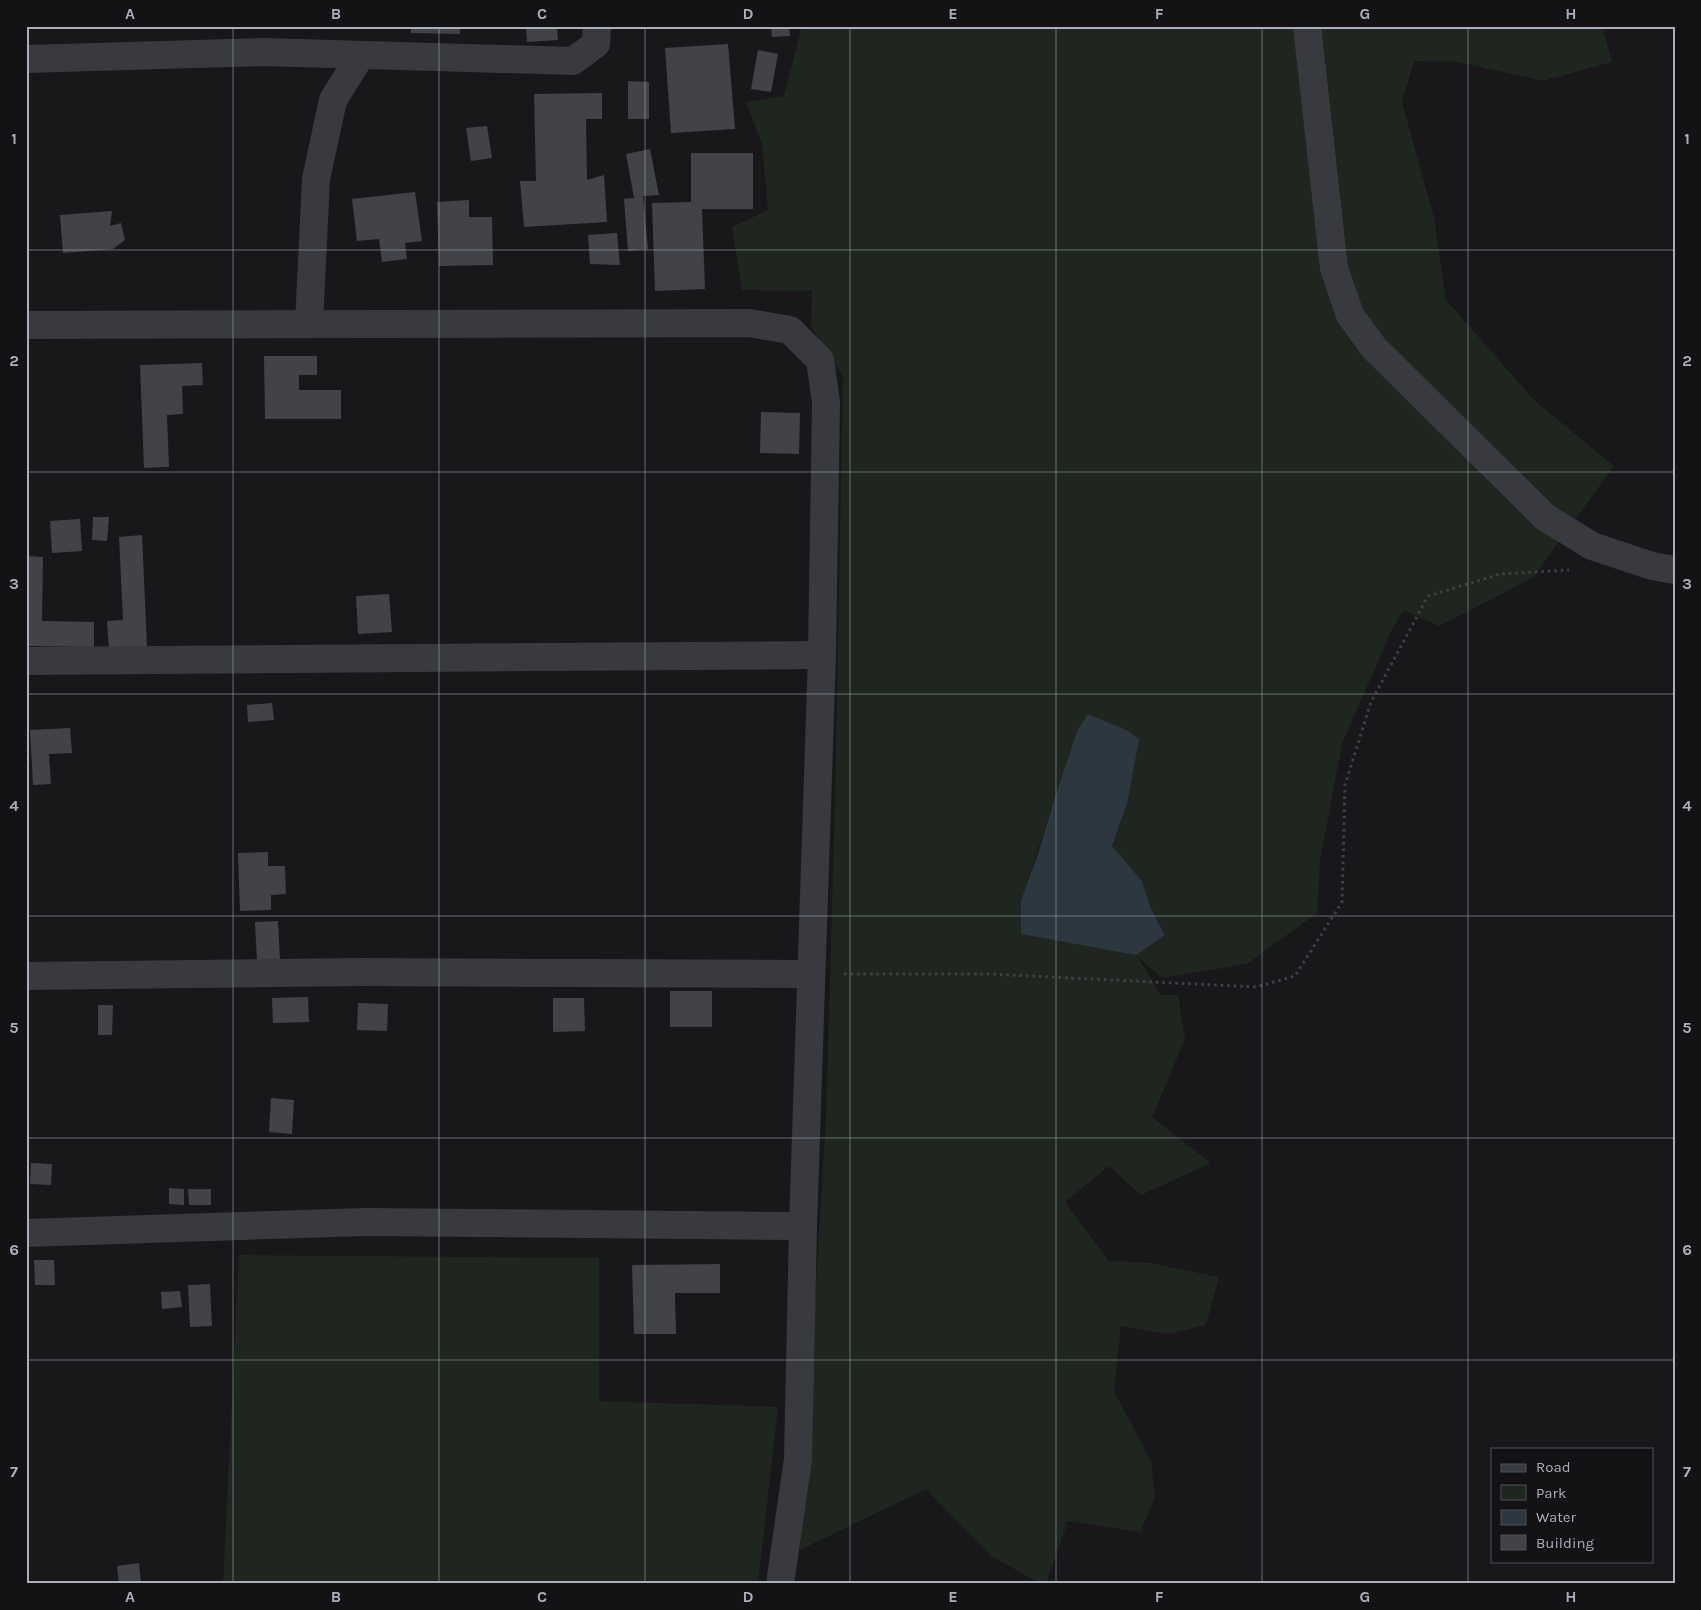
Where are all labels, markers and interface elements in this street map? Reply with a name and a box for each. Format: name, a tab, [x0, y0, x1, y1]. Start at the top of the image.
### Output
text: A	[125, 4, 135, 23]
text: B	[331, 4, 341, 23]
text: C	[537, 4, 547, 23]
text: D	[743, 4, 754, 23]
text: E	[948, 4, 958, 23]
text: F	[1155, 4, 1164, 23]
text: G	[1360, 4, 1370, 23]
text: H	[1565, 4, 1577, 23]
text: 1	[11, 129, 17, 148]
text: 1	[1684, 129, 1690, 148]
text: 2	[9, 351, 19, 370]
text: 2	[1682, 351, 1692, 370]
text: 3	[9, 574, 19, 593]
text: 3	[1682, 574, 1692, 593]
text: 4	[9, 796, 19, 815]
text: 4	[1682, 796, 1692, 815]
text: 5	[9, 1018, 19, 1037]
text: 5	[1682, 1018, 1692, 1037]
text: 6	[9, 1240, 19, 1259]
text: 6	[1682, 1240, 1692, 1259]
legend	[1491, 1448, 1654, 1562]
text: Road	[1536, 1458, 1571, 1476]
text: 7	[10, 1462, 18, 1481]
text: 7	[1683, 1462, 1691, 1481]
text: Park	[1536, 1484, 1566, 1502]
text: Water	[1536, 1508, 1577, 1526]
text: Building	[1536, 1534, 1594, 1552]
text: A	[125, 1587, 135, 1606]
text: B	[331, 1587, 341, 1606]
text: C	[537, 1587, 547, 1606]
text: D	[743, 1587, 754, 1606]
text: E	[948, 1587, 958, 1606]
text: F	[1155, 1587, 1164, 1606]
text: G	[1360, 1587, 1370, 1606]
text: H	[1565, 1587, 1577, 1606]

